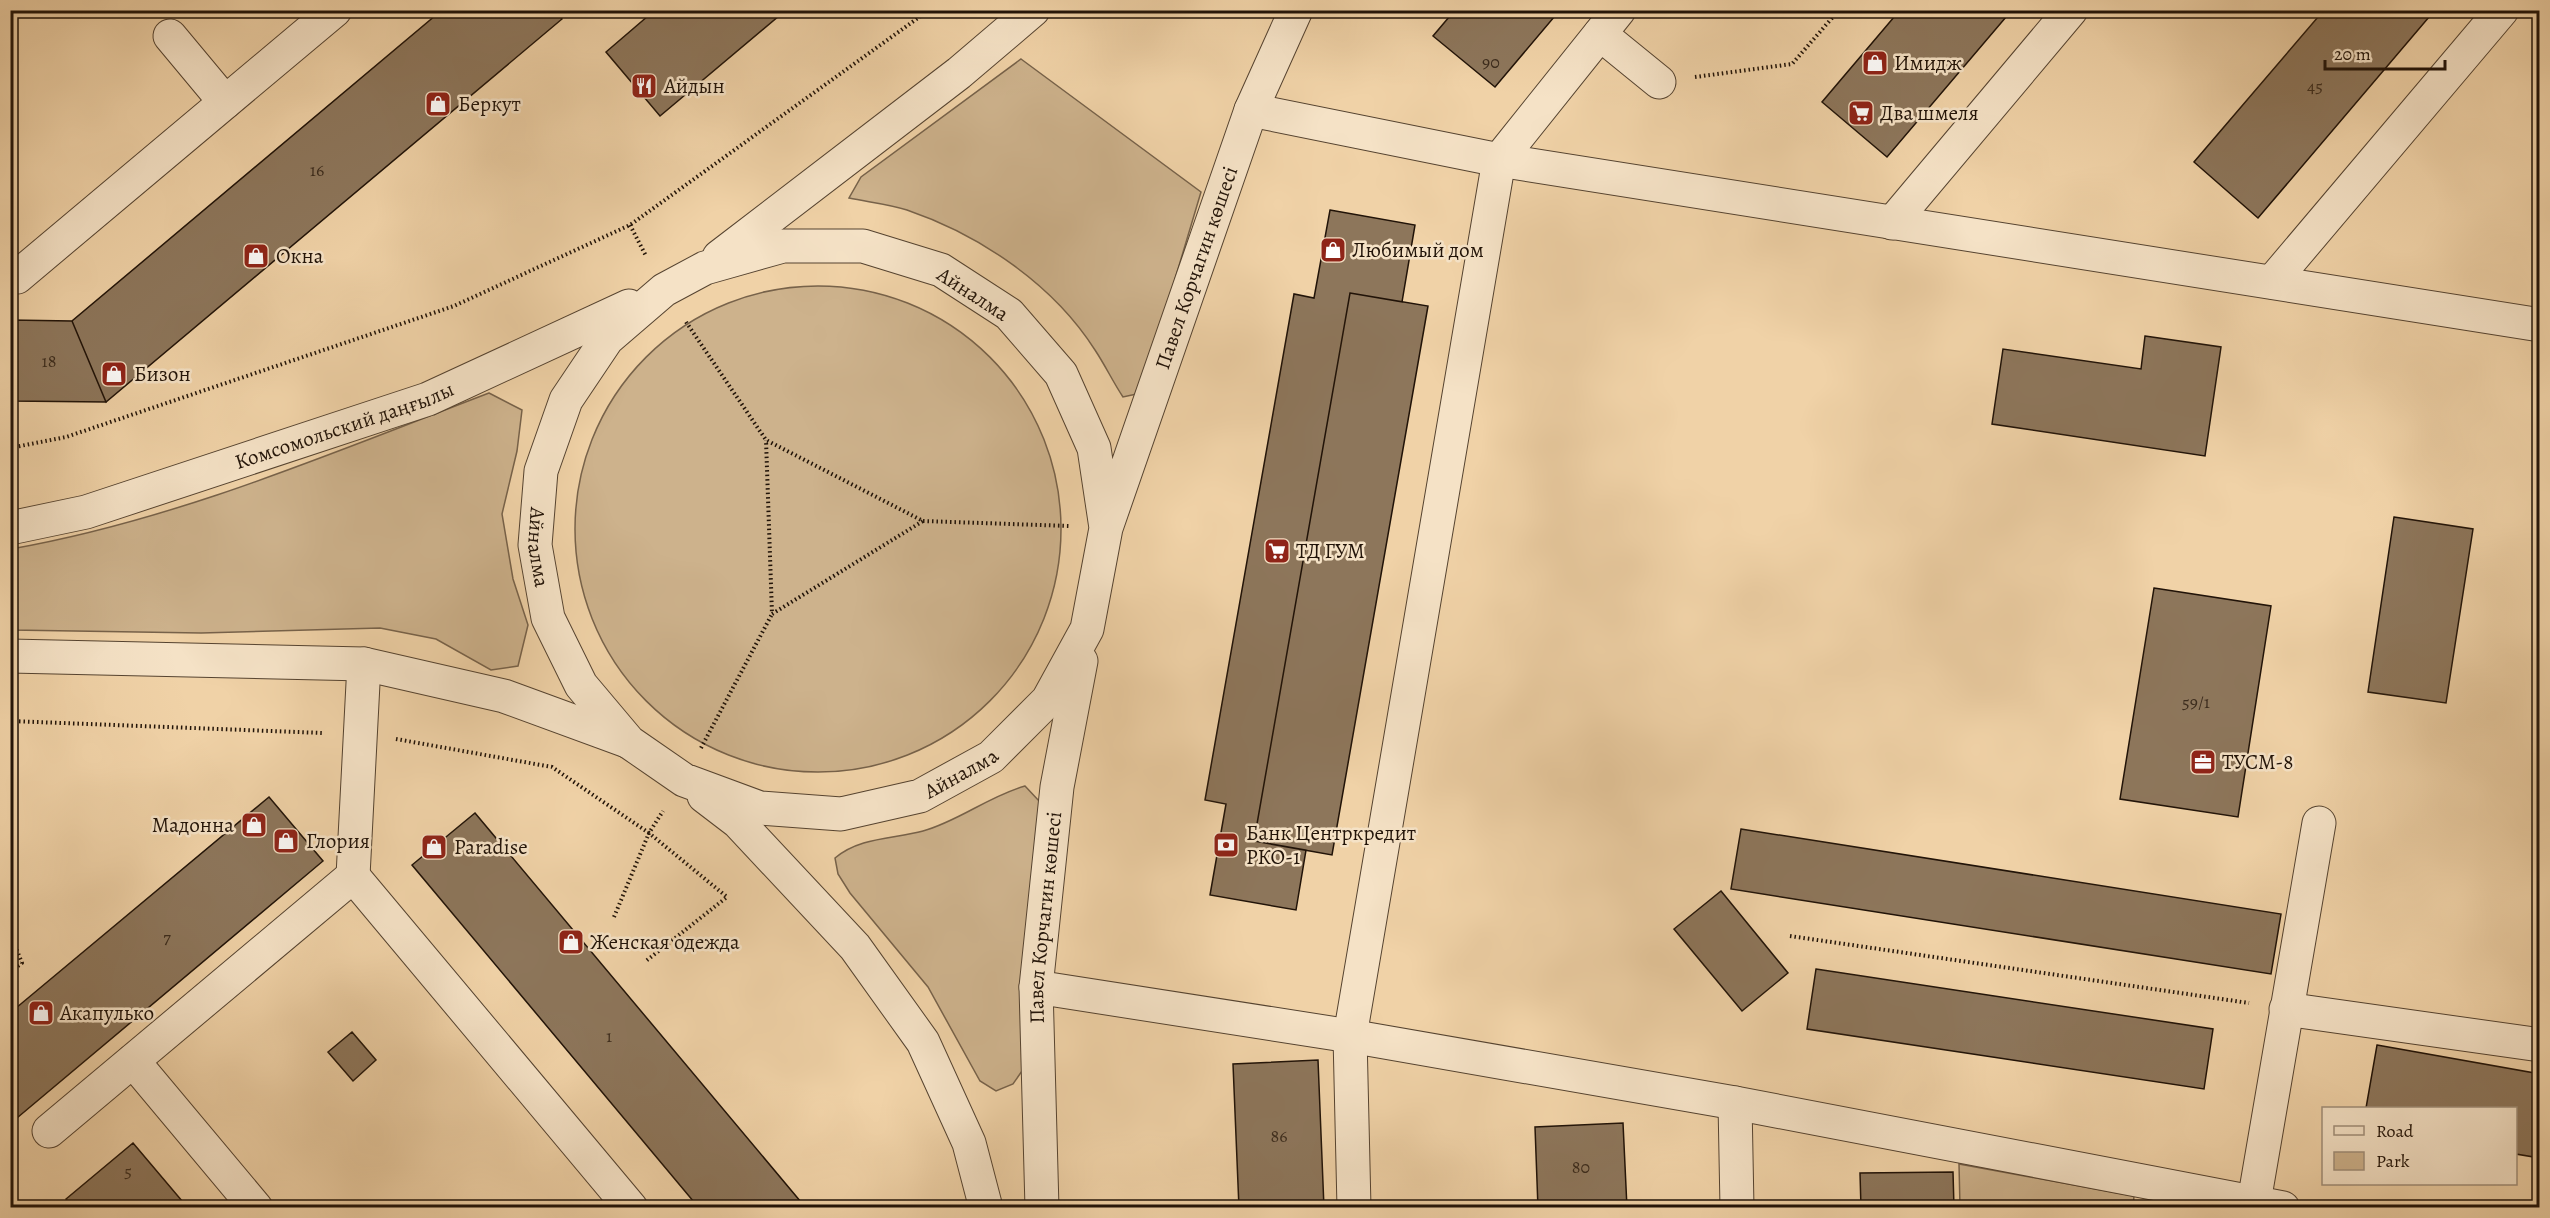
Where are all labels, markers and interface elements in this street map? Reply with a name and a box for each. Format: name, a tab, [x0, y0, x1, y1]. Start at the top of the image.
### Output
scale bar	[2325, 33, 2445, 71]
text: 20 m	[2334, 42, 2371, 66]
shop icon: Имидж	[1860, 48, 1890, 78]
place label: Имидж	[1894, 49, 1962, 77]
house number: 90	[1482, 50, 1500, 74]
restaurant icon: Айдын	[629, 71, 659, 101]
place label: Айдын	[663, 72, 725, 100]
house number: 45	[2307, 74, 2323, 98]
shop icon: Беркут	[423, 89, 453, 119]
place label: Беркут	[458, 90, 521, 118]
supermarket icon: Два шмеля	[1846, 98, 1876, 128]
place label: Два шмеля	[1880, 99, 1979, 127]
house number: 16	[310, 158, 324, 182]
street label: Павел Корчагин көшесі	[1148, 162, 1244, 373]
shop icon: Любимый дом	[1318, 235, 1348, 265]
place label: Любимый дом	[1352, 236, 1484, 264]
shop icon: Окна	[241, 241, 271, 271]
place label: Окна	[276, 242, 324, 270]
street label: Айналма	[931, 260, 1015, 328]
house number: 18	[42, 349, 56, 373]
shop icon: Бизон	[99, 359, 129, 389]
place label: Бизон	[134, 360, 191, 388]
street label: Комсомольский даңғылы	[231, 375, 458, 476]
street label: Айналма	[521, 505, 556, 590]
supermarket icon: ТД ГУМ	[1262, 536, 1292, 566]
place label: ТД ГУМ	[1296, 537, 1365, 565]
house number: 59/1	[2182, 690, 2210, 714]
street label: Айналма	[918, 743, 1005, 806]
office icon: ТУСМ-8	[2188, 747, 2218, 777]
place label: ТУСМ-8	[2222, 748, 2293, 776]
shop icon: Мадонна	[239, 810, 269, 840]
street label: Павел Корчагин көшесі	[1022, 810, 1068, 1024]
place label: Мадонна	[152, 811, 234, 839]
place label: Банк Центркредит РКО-1	[1246, 819, 1416, 871]
shop icon: Глория	[271, 826, 301, 856]
place label: Глория	[306, 827, 370, 855]
bank icon: Банк Центркредит РКО-1	[1211, 830, 1241, 860]
shop icon: Paradise	[419, 832, 449, 862]
place label: Paradise	[454, 833, 528, 861]
house number: 7	[163, 925, 171, 949]
shop icon: Женская одежда	[556, 927, 586, 957]
place label: Женская одежда	[590, 928, 740, 956]
shop icon: Акапулько	[26, 998, 56, 1028]
place label: Акапулько	[59, 999, 154, 1027]
house number: 1	[606, 1024, 612, 1048]
legend	[2322, 1107, 2517, 1185]
text: Road	[2376, 1119, 2414, 1143]
house number: 86	[1270, 1124, 1288, 1148]
text: Park	[2376, 1149, 2410, 1173]
house number: 80	[1572, 1155, 1590, 1179]
house number: 5	[124, 1159, 132, 1183]

